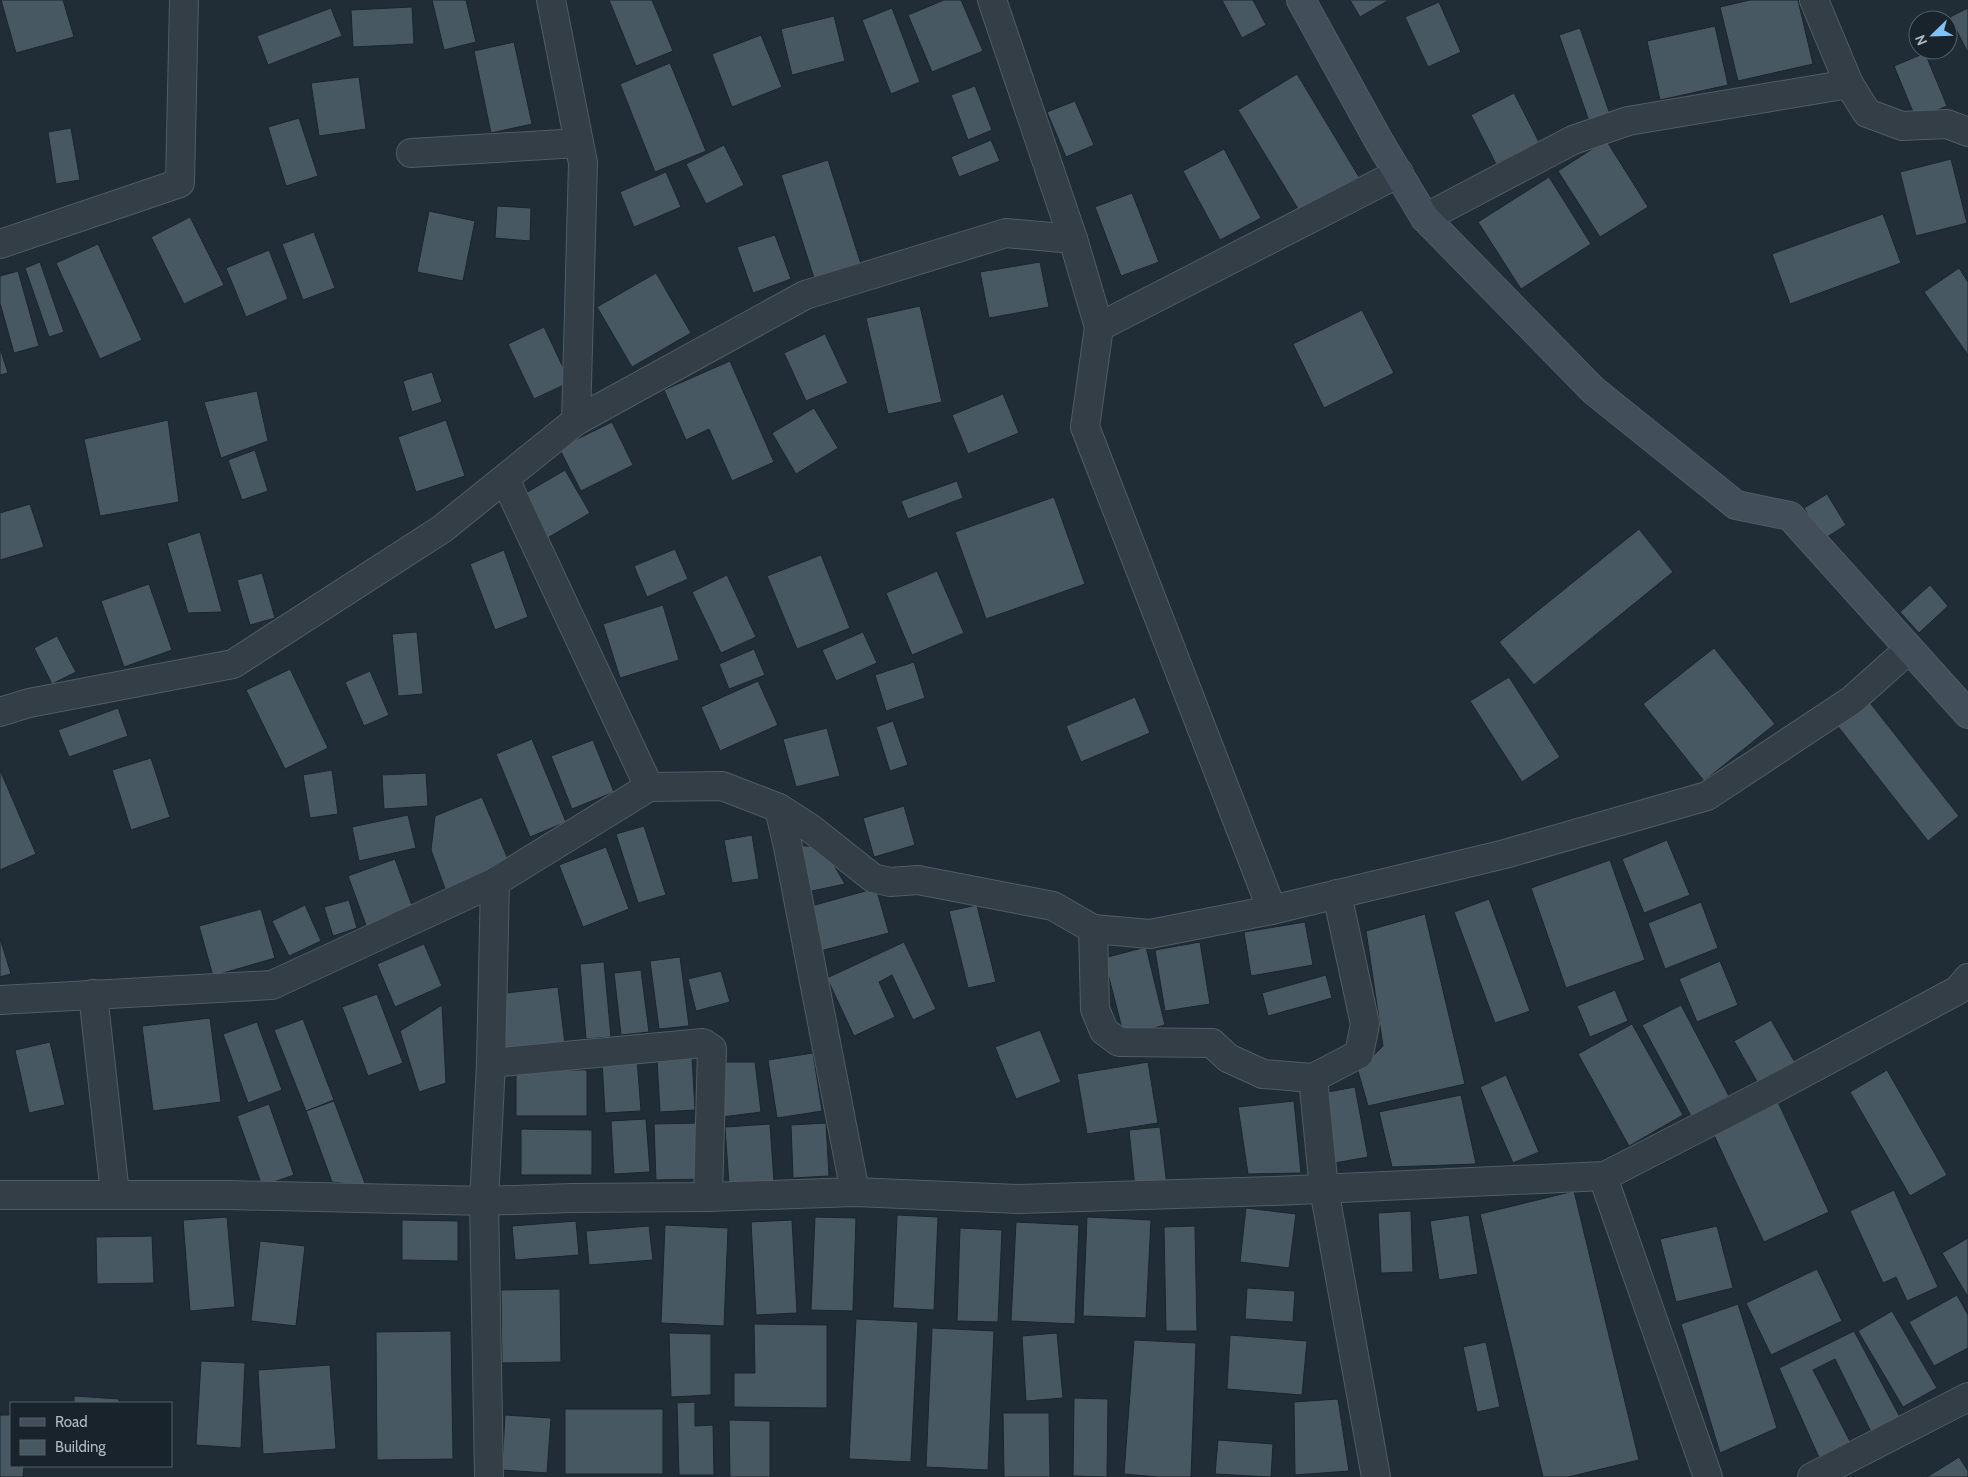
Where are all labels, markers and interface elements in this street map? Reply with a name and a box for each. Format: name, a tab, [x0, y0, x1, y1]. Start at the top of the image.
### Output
north arrow	[1908, 10, 1958, 60]
text: N	[1911, 32, 1931, 48]
legend	[10, 1402, 172, 1467]
text: Road	[55, 1413, 88, 1431]
text: Building	[55, 1438, 106, 1456]

